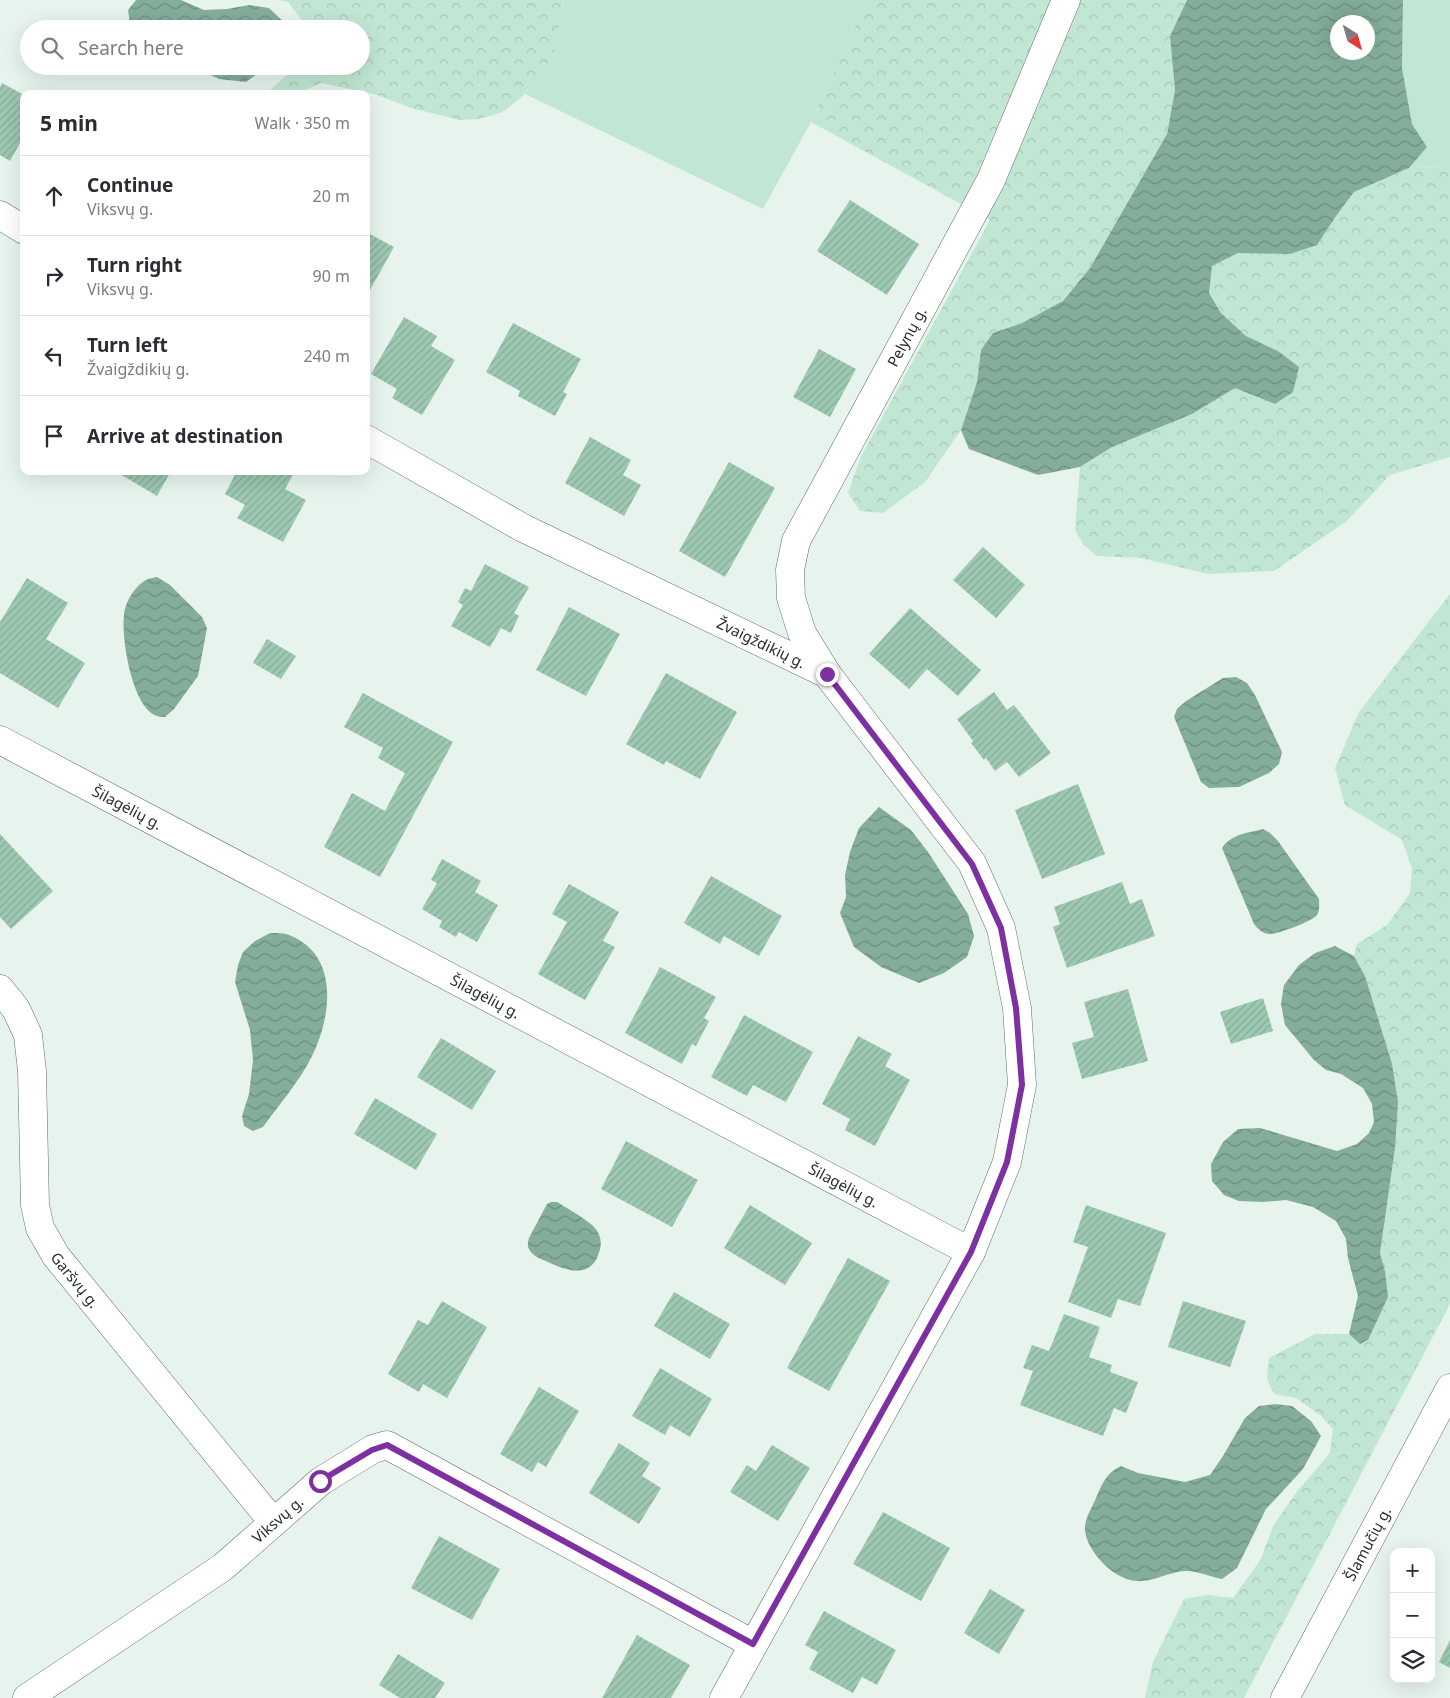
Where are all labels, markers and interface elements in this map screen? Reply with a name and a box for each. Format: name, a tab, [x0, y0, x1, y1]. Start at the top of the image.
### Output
north arrow	[1330, 15, 1375, 60]
search box	[20, 20, 370, 75]
icon: search	[38, 34, 66, 62]
text: Search here	[78, 35, 184, 61]
text: 5 min	[40, 109, 98, 137]
text: Walk · 350 m	[255, 112, 350, 134]
text: Continue	[87, 172, 173, 198]
icon: ahead	[40, 182, 68, 210]
text: 20 m	[313, 185, 350, 207]
text: Viksvų g.	[87, 198, 153, 220]
text: Turn right	[87, 252, 182, 278]
icon: right	[40, 262, 68, 290]
text: 90 m	[313, 265, 350, 287]
text: Viksvų g.	[87, 278, 153, 300]
street label: Pelynų g.	[882, 303, 931, 370]
text: Turn left	[87, 332, 168, 358]
icon: left	[40, 342, 68, 370]
text: 240 m	[303, 345, 350, 367]
text: Žvaigždikių g.	[87, 358, 190, 380]
icon: arrive	[40, 422, 68, 450]
text: Arrive at destination	[87, 423, 283, 449]
street label: Žvaigždikių g.	[714, 613, 809, 672]
route end	[816, 663, 839, 686]
street label: Šilagėlių g.	[89, 781, 166, 834]
street label: Šilagėlių g.	[447, 969, 524, 1023]
street label: Šilagėlių g.	[805, 1158, 882, 1212]
street label: Garšvų g.	[47, 1248, 104, 1312]
route start	[309, 1470, 332, 1493]
street label: Viksvų g.	[247, 1491, 307, 1547]
street label: Šlamučių g.	[1339, 1503, 1395, 1584]
map controls	[1390, 1548, 1435, 1683]
button: +	[1390, 1548, 1435, 1593]
button: −	[1390, 1593, 1435, 1638]
button: layers	[1390, 1638, 1435, 1683]

